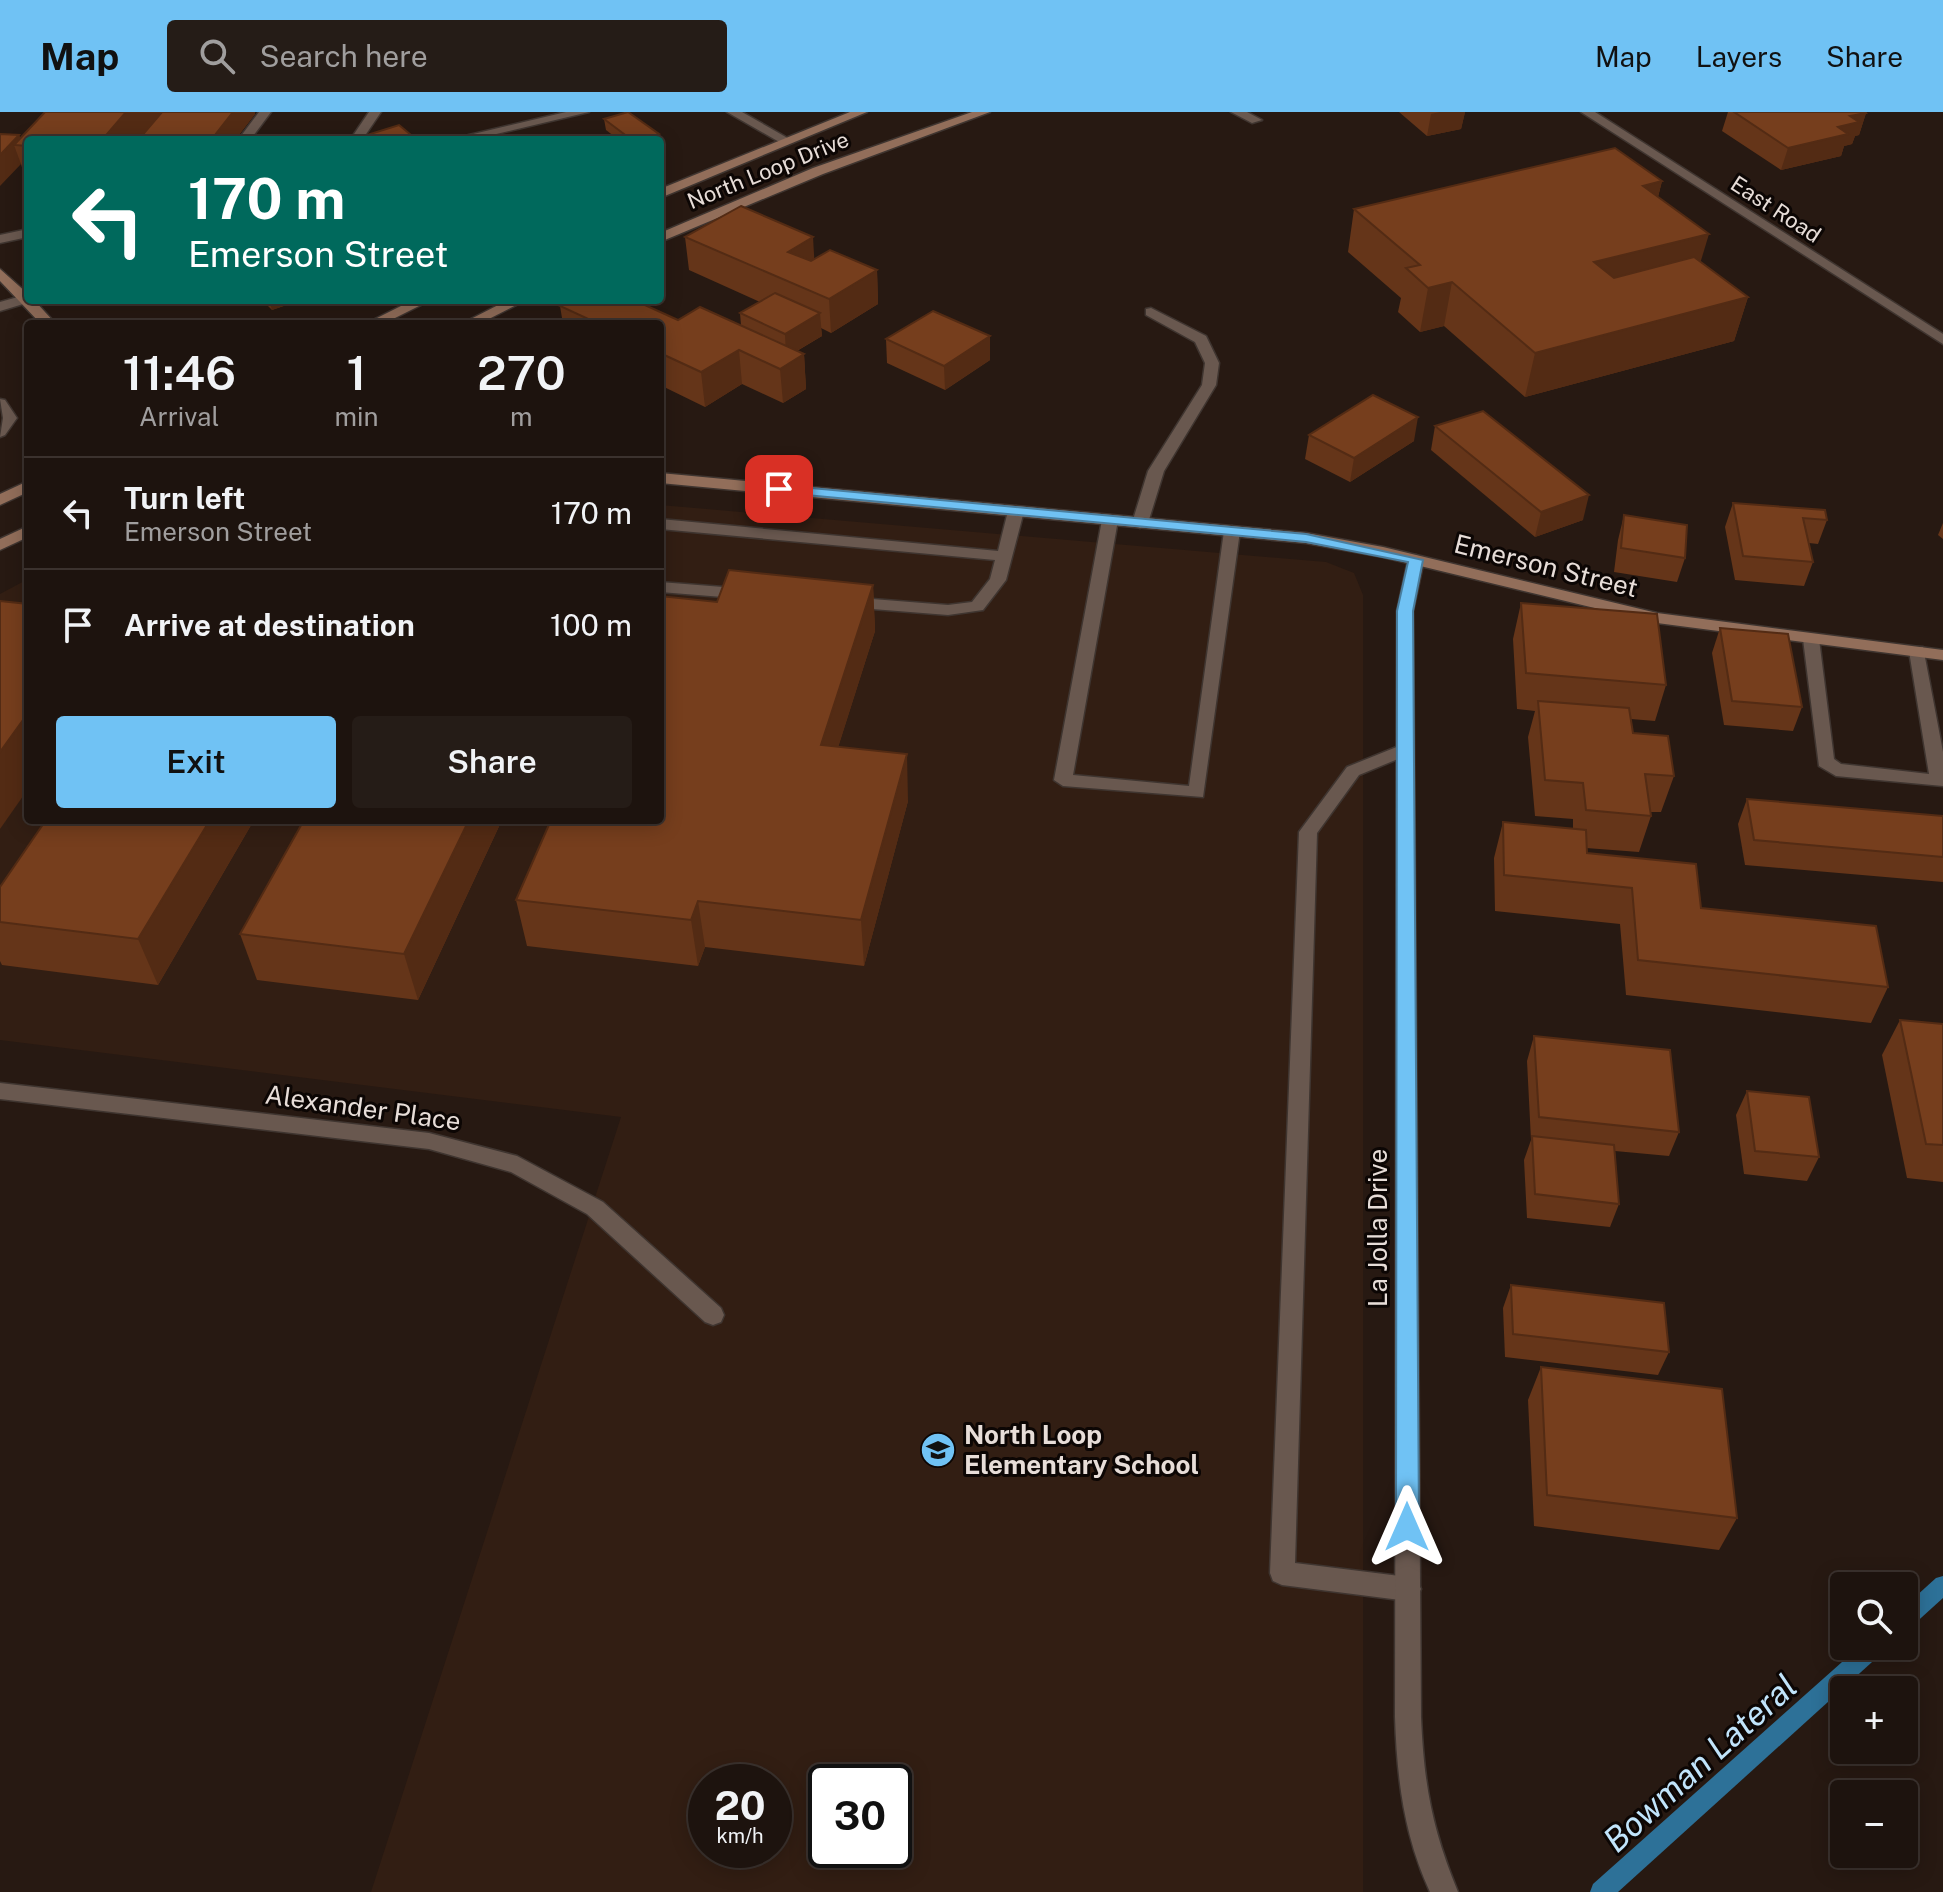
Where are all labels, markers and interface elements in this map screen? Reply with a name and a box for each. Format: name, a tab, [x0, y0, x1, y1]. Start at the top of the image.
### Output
search box	[167, 20, 727, 92]
text: Map	[40, 34, 119, 79]
icon: search	[195, 34, 239, 78]
text: Search here	[259, 38, 428, 74]
text: Map	[1595, 40, 1652, 73]
text: Layers	[1696, 40, 1782, 73]
text: Share	[1826, 40, 1903, 73]
street label: North Loop Drive	[683, 126, 853, 214]
text: 170 m	[188, 166, 345, 232]
icon: left	[56, 168, 160, 272]
street label: East Road	[1726, 170, 1826, 248]
text: Emerson Street	[188, 233, 449, 275]
text: 11:46	[122, 344, 236, 401]
text: 1	[346, 344, 367, 401]
text: 270	[477, 344, 566, 401]
text: Arrival	[139, 401, 219, 432]
text: min	[334, 401, 379, 432]
text: m	[510, 401, 533, 432]
pin	[745, 455, 813, 523]
icon: arrive	[757, 467, 801, 511]
text: Turn left	[124, 480, 245, 516]
icon: left	[56, 491, 100, 535]
text: 170 m	[551, 495, 632, 531]
text: Emerson Street	[124, 516, 312, 547]
street label: Emerson Street	[1451, 528, 1641, 603]
icon: arrive	[56, 603, 100, 647]
text: Arrive at destination	[124, 607, 415, 643]
text: 100 m	[550, 607, 632, 643]
button: Exit	[56, 716, 336, 808]
button: Share	[352, 716, 632, 808]
street label: Alexander Place	[263, 1078, 463, 1137]
street label: La Jolla Drive	[1362, 1149, 1393, 1307]
place label: North Loop Elementary School	[964, 1419, 1199, 1480]
school or university icon: North Loop Elementary School	[919, 1431, 957, 1469]
position arrow	[1365, 1485, 1449, 1569]
map controls	[1830, 1572, 1918, 1868]
button: search	[1830, 1572, 1918, 1660]
water label: Bowman Lateral	[1595, 1666, 1805, 1860]
button: +	[1830, 1676, 1918, 1764]
speed limit sign: 30	[808, 1764, 912, 1868]
button: −	[1830, 1780, 1918, 1868]
text: 20	[714, 1782, 766, 1829]
text: km/h	[716, 1824, 764, 1848]

